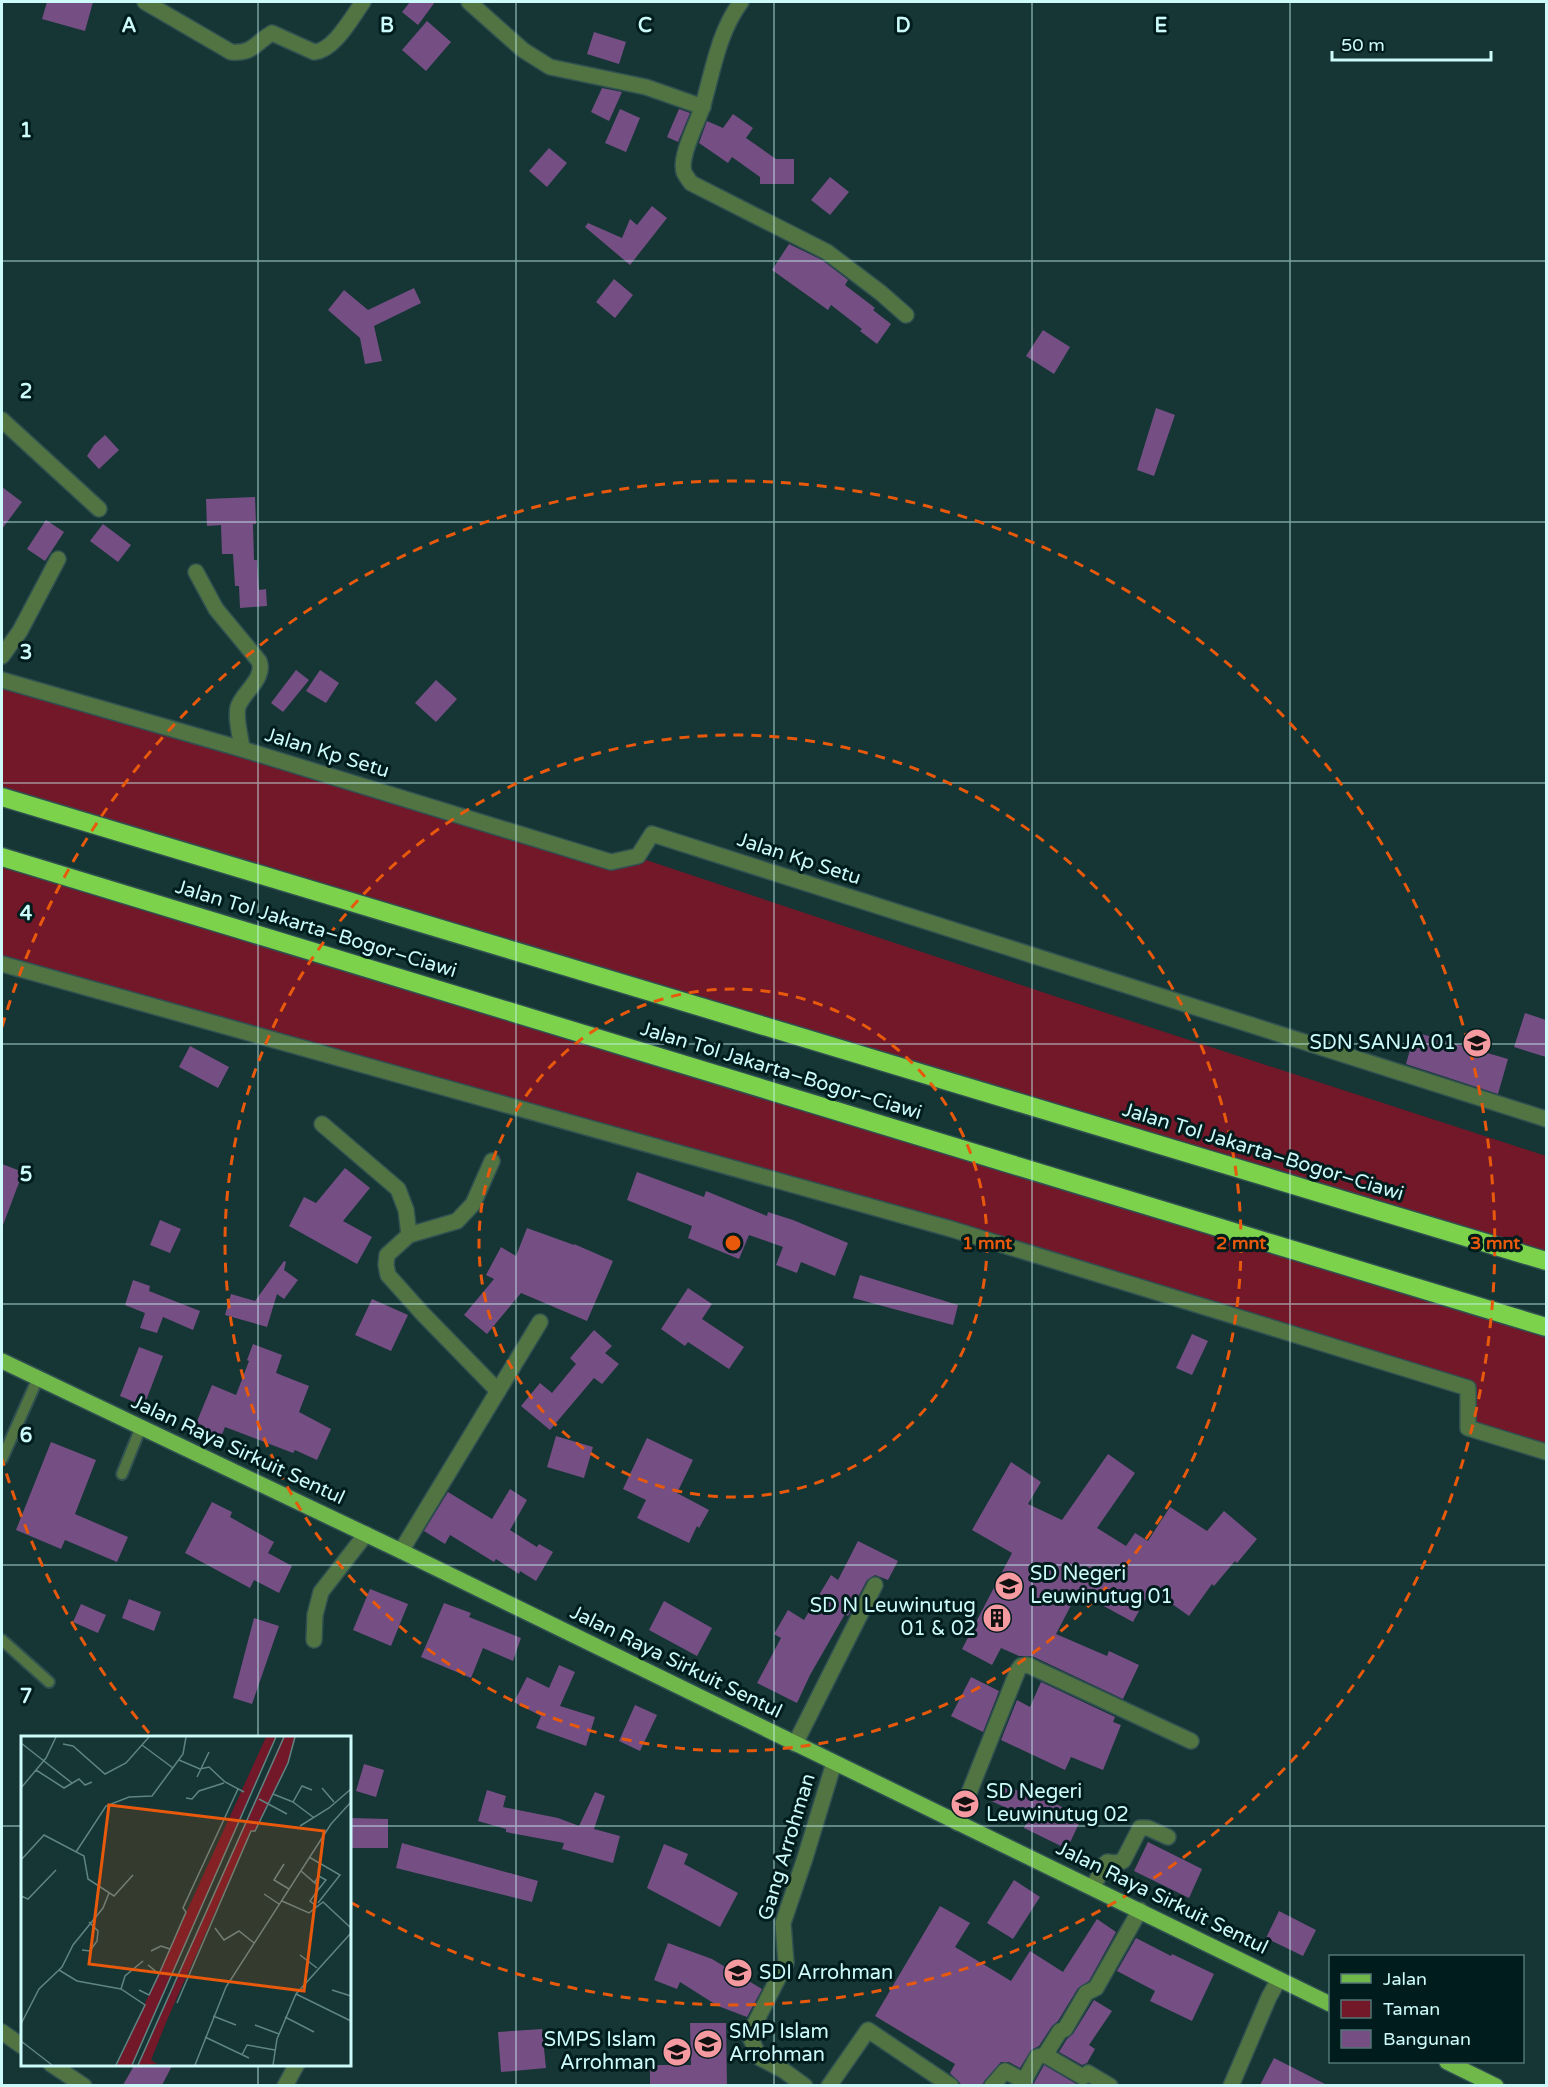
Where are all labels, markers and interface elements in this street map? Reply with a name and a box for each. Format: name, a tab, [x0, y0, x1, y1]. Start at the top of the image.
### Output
text: A	[122, 14, 137, 38]
text: B	[380, 14, 394, 38]
text: C	[638, 14, 652, 38]
text: D	[895, 14, 911, 38]
text: E	[1155, 14, 1168, 38]
scale bar	[1332, 24, 1491, 62]
text: 50 m	[1341, 34, 1385, 56]
text: 1	[20, 119, 32, 143]
text: 2	[20, 380, 32, 404]
text: 3	[20, 641, 32, 665]
street label: Jalan Kp Setu	[262, 723, 392, 783]
street label: Jalan Kp Setu	[734, 828, 864, 890]
street label: Jalan Tol Jakarta–Bogor–Ciawi	[172, 875, 460, 983]
text: 4	[20, 902, 33, 926]
street label: Jalan Tol Jakarta–Bogor–Ciawi	[637, 1017, 925, 1125]
school or university icon: SDN SANJA 01	[1461, 1027, 1493, 1059]
place label: SDN SANJA 01	[1310, 1031, 1456, 1055]
street label: Jalan Tol Jakarta–Bogor–Ciawi	[1119, 1098, 1407, 1206]
text: 5	[20, 1163, 32, 1187]
text: 1 mnt	[962, 1232, 1012, 1254]
text: 2 mnt	[1216, 1232, 1266, 1254]
text: 3 mnt	[1470, 1232, 1520, 1254]
centre of rings	[723, 1233, 743, 1253]
street label: Jalan Raya Sirkuit Sentul	[128, 1390, 348, 1510]
text: 6	[20, 1424, 32, 1448]
place label: SD Negeri Leuwinutug 01	[1030, 1562, 1173, 1609]
school or university icon: SD Negeri Leuwinutug 01	[993, 1570, 1025, 1602]
place label: SD N Leuwinutug 01 & 02	[810, 1594, 976, 1641]
street label: Jalan Raya Sirkuit Sentul	[566, 1600, 786, 1724]
building icon: SD N Leuwinutug 01 & 02	[981, 1602, 1013, 1634]
text: 7	[20, 1685, 32, 1709]
inset map	[21, 1736, 351, 2066]
street label: Gang Arrohman	[753, 1771, 821, 1923]
place label: SD Negeri Leuwinutug 02	[986, 1780, 1129, 1827]
school or university icon: SD Negeri Leuwinutug 02	[949, 1788, 981, 1820]
street label: Jalan Raya Sirkuit Sentul	[1052, 1836, 1272, 1960]
legend	[1329, 1955, 1524, 2063]
school or university icon: SDI Arrohman	[722, 1957, 754, 1989]
place label: SDI Arrohman	[759, 1961, 893, 1985]
text: Jalan	[1383, 1968, 1427, 1990]
text: Taman	[1383, 1998, 1440, 2020]
place label: SMP Islam Arrohman	[729, 2020, 829, 2067]
place label: SMPS Islam Arrohman	[544, 2028, 656, 2075]
school or university icon: SMP Islam Arrohman	[692, 2028, 724, 2060]
text: Bangunan	[1383, 2028, 1471, 2050]
school or university icon: SMPS Islam Arrohman	[661, 2036, 693, 2068]

